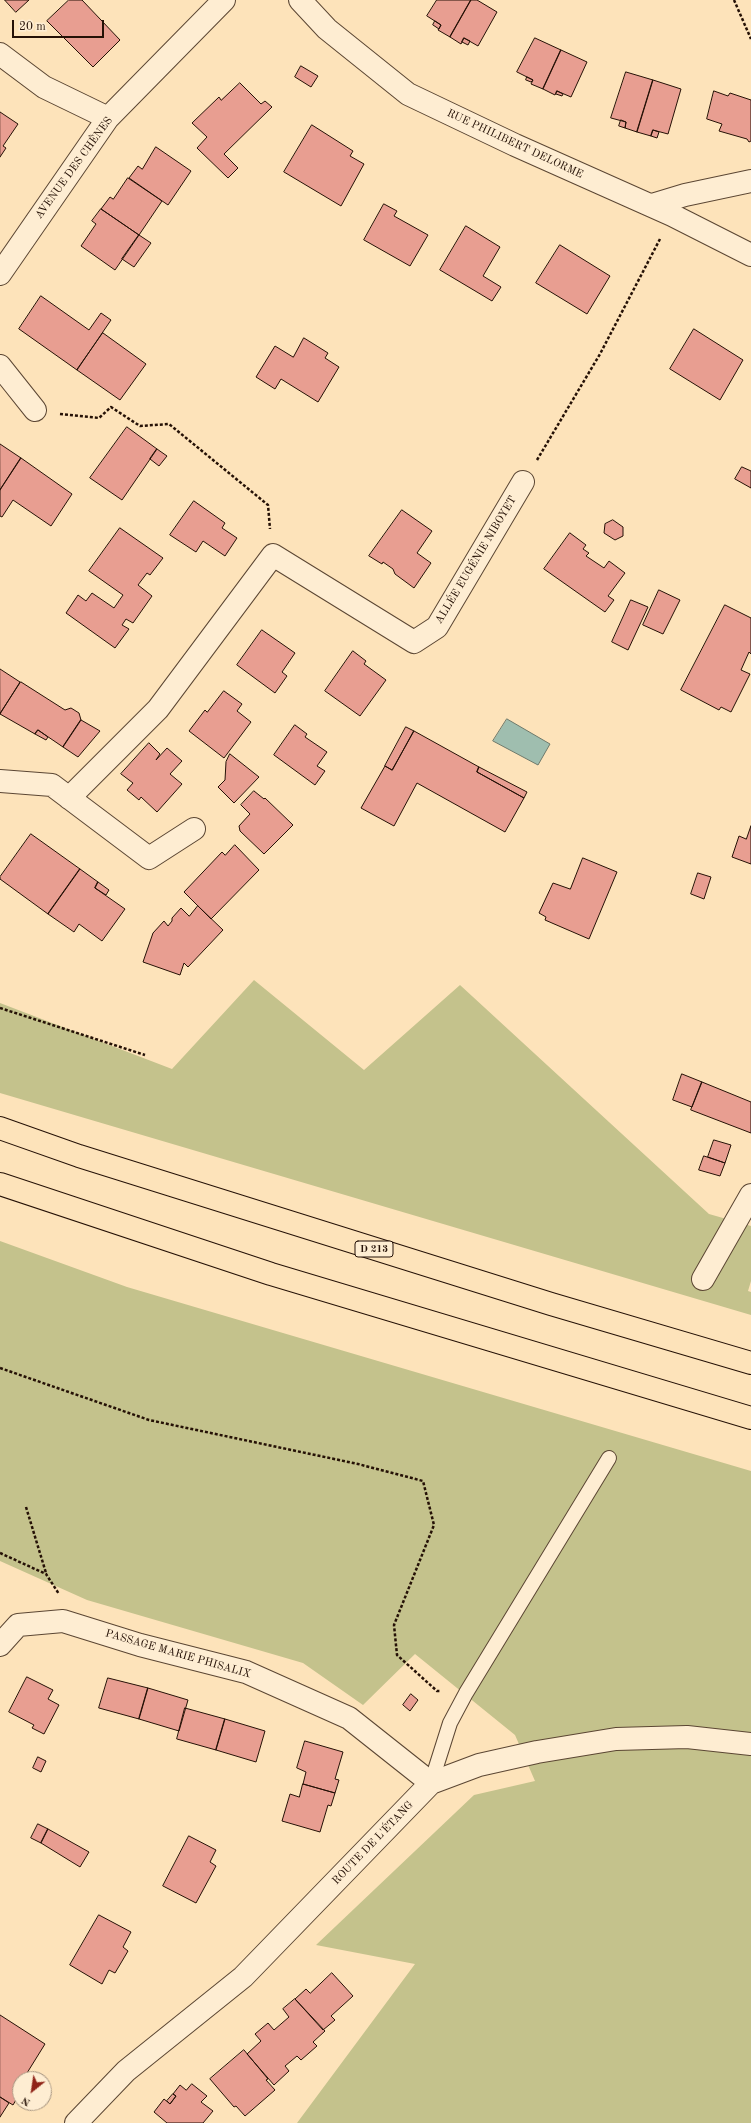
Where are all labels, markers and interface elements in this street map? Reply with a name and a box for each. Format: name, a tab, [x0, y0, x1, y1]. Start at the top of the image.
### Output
scale bar	[14, 12, 106, 38]
text: 20 m	[19, 21, 46, 33]
street label: RUE PHILIBERT DELORME	[445, 107, 585, 181]
street label: AVENUE DES CHÊNES	[33, 114, 115, 222]
street label: ALLÉE EUGÉNIE NIBOYET	[432, 494, 520, 626]
road number: D 213	[355, 1241, 393, 1257]
street label: PASSAGE MARIE PHISALIX	[104, 1627, 252, 1681]
street label: ROUTE DE L'ÉTANG	[330, 1798, 416, 1888]
north arrow	[12, 2071, 52, 2111]
text: N	[20, 2094, 33, 2108]

